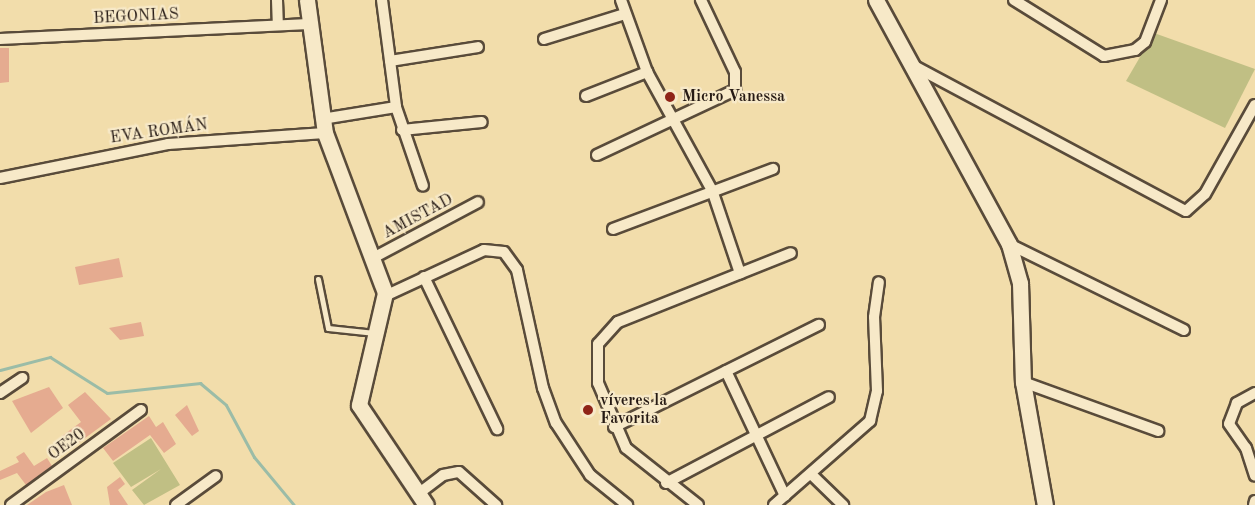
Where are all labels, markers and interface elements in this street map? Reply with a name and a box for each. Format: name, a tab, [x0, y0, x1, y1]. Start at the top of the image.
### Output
street label: BEGONIAS	[93, 5, 179, 29]
place label: Micro Vanessa	[682, 87, 785, 107]
marker: Micro Vanessa	[663, 90, 677, 104]
street label: EVA ROMÁN	[109, 116, 209, 148]
street label: AMISTAD	[380, 191, 456, 243]
place label: víveres la Favorita	[600, 391, 667, 429]
marker: víveres la Favorita	[581, 403, 595, 417]
street label: OE20	[45, 425, 89, 465]

